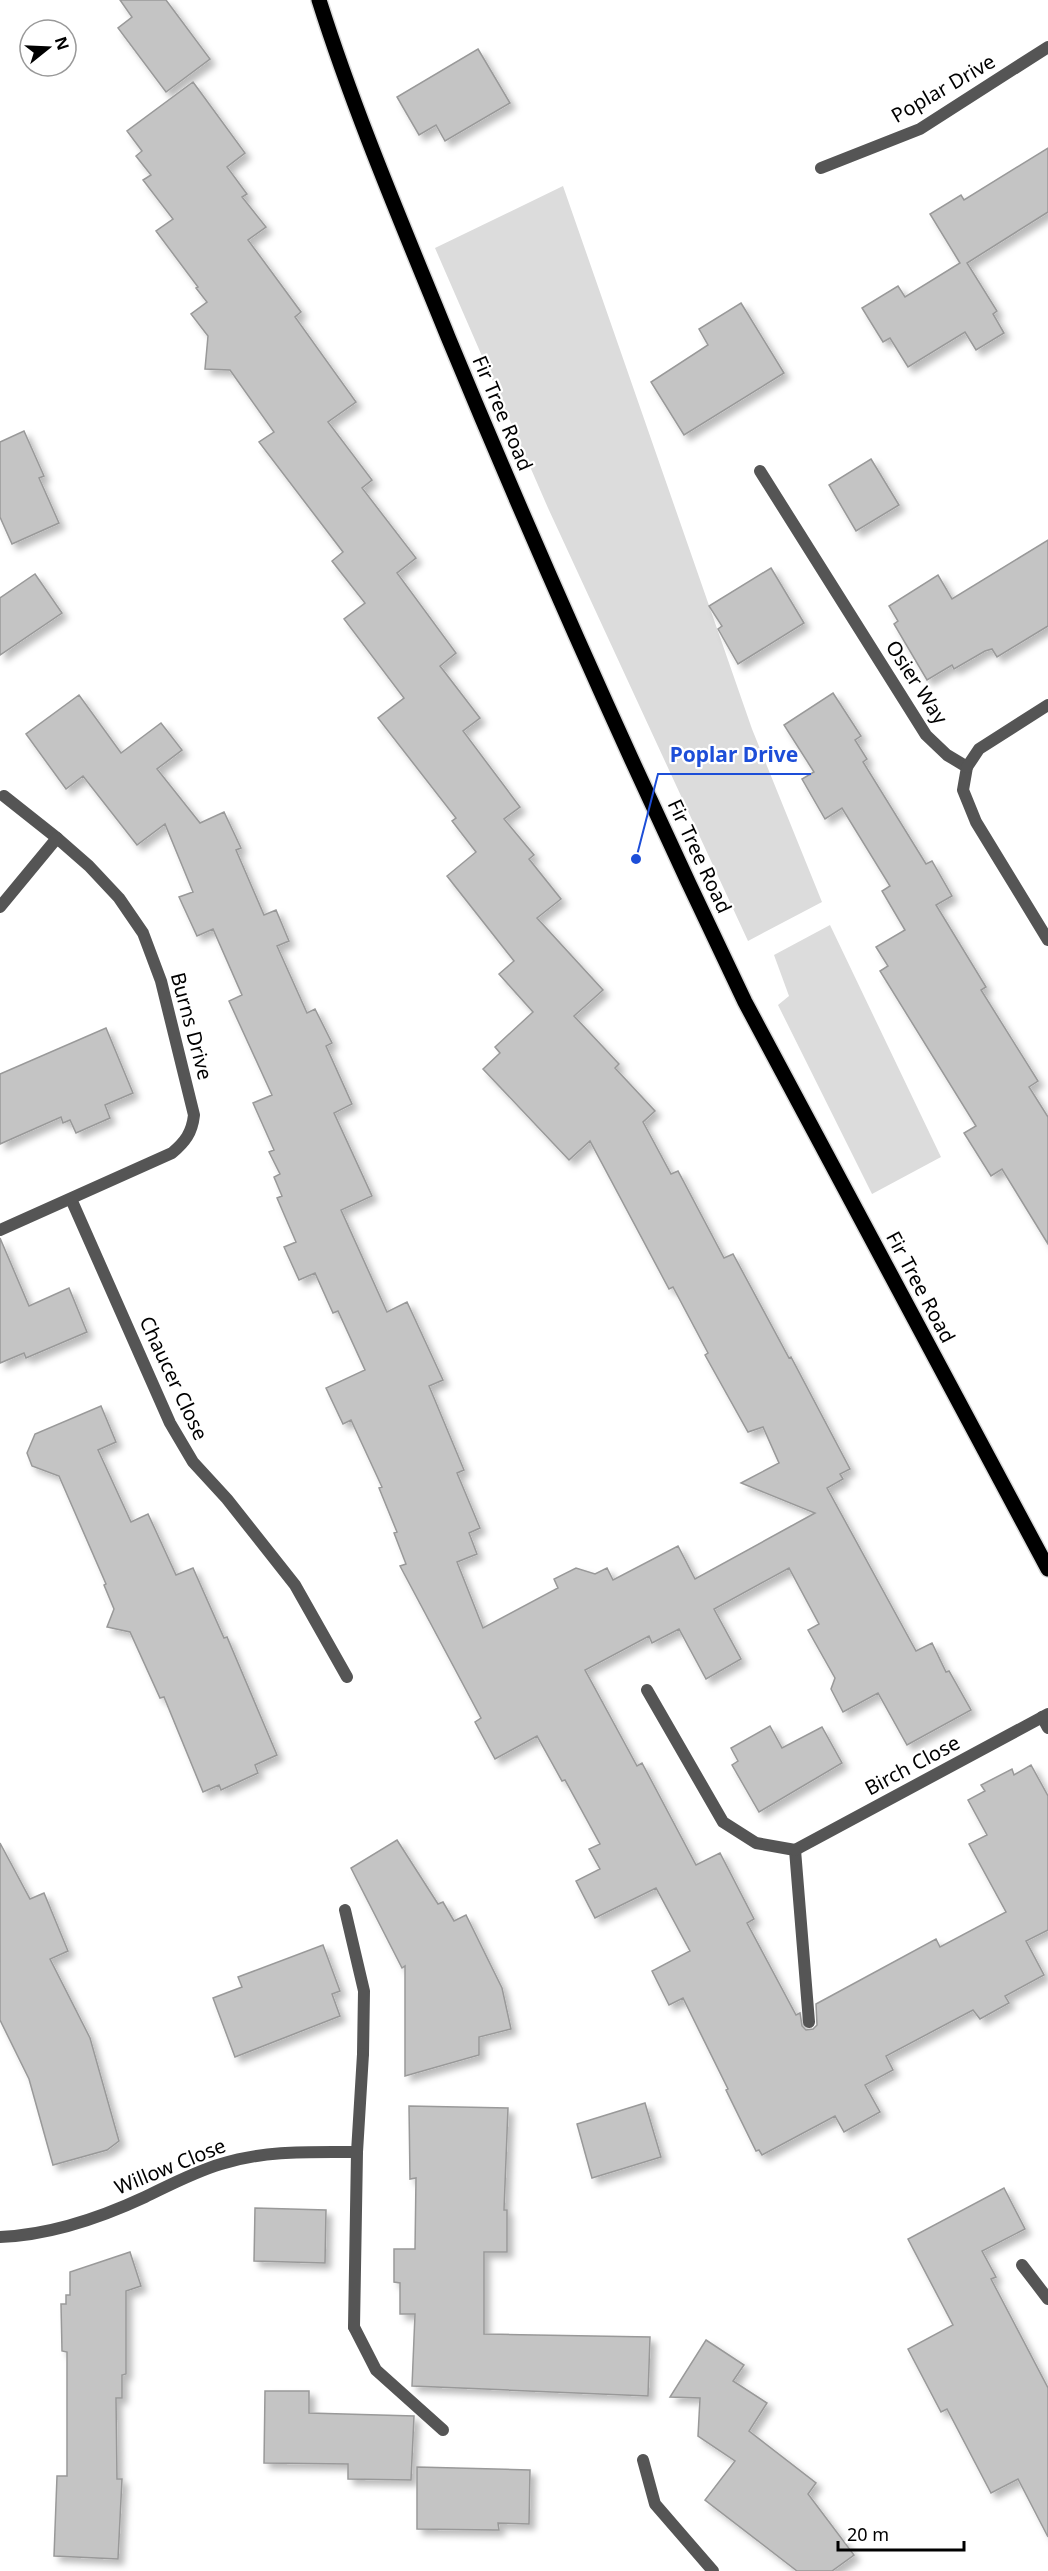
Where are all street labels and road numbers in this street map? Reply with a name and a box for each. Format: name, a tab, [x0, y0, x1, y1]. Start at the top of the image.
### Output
street label: Poplar Drive	[886, 47, 1000, 129]
street label: Fir Tree Road	[467, 351, 539, 475]
street label: Osier Way	[880, 635, 955, 730]
street label: Fir Tree Road	[662, 795, 738, 917]
street label: Burns Drive	[165, 969, 219, 1083]
street label: Fir Tree Road	[880, 1226, 962, 1348]
street label: Chaucer Close	[134, 1312, 214, 1444]
street label: Birch Close	[860, 1729, 964, 1801]
street label: Willow Close	[110, 2131, 230, 2201]

